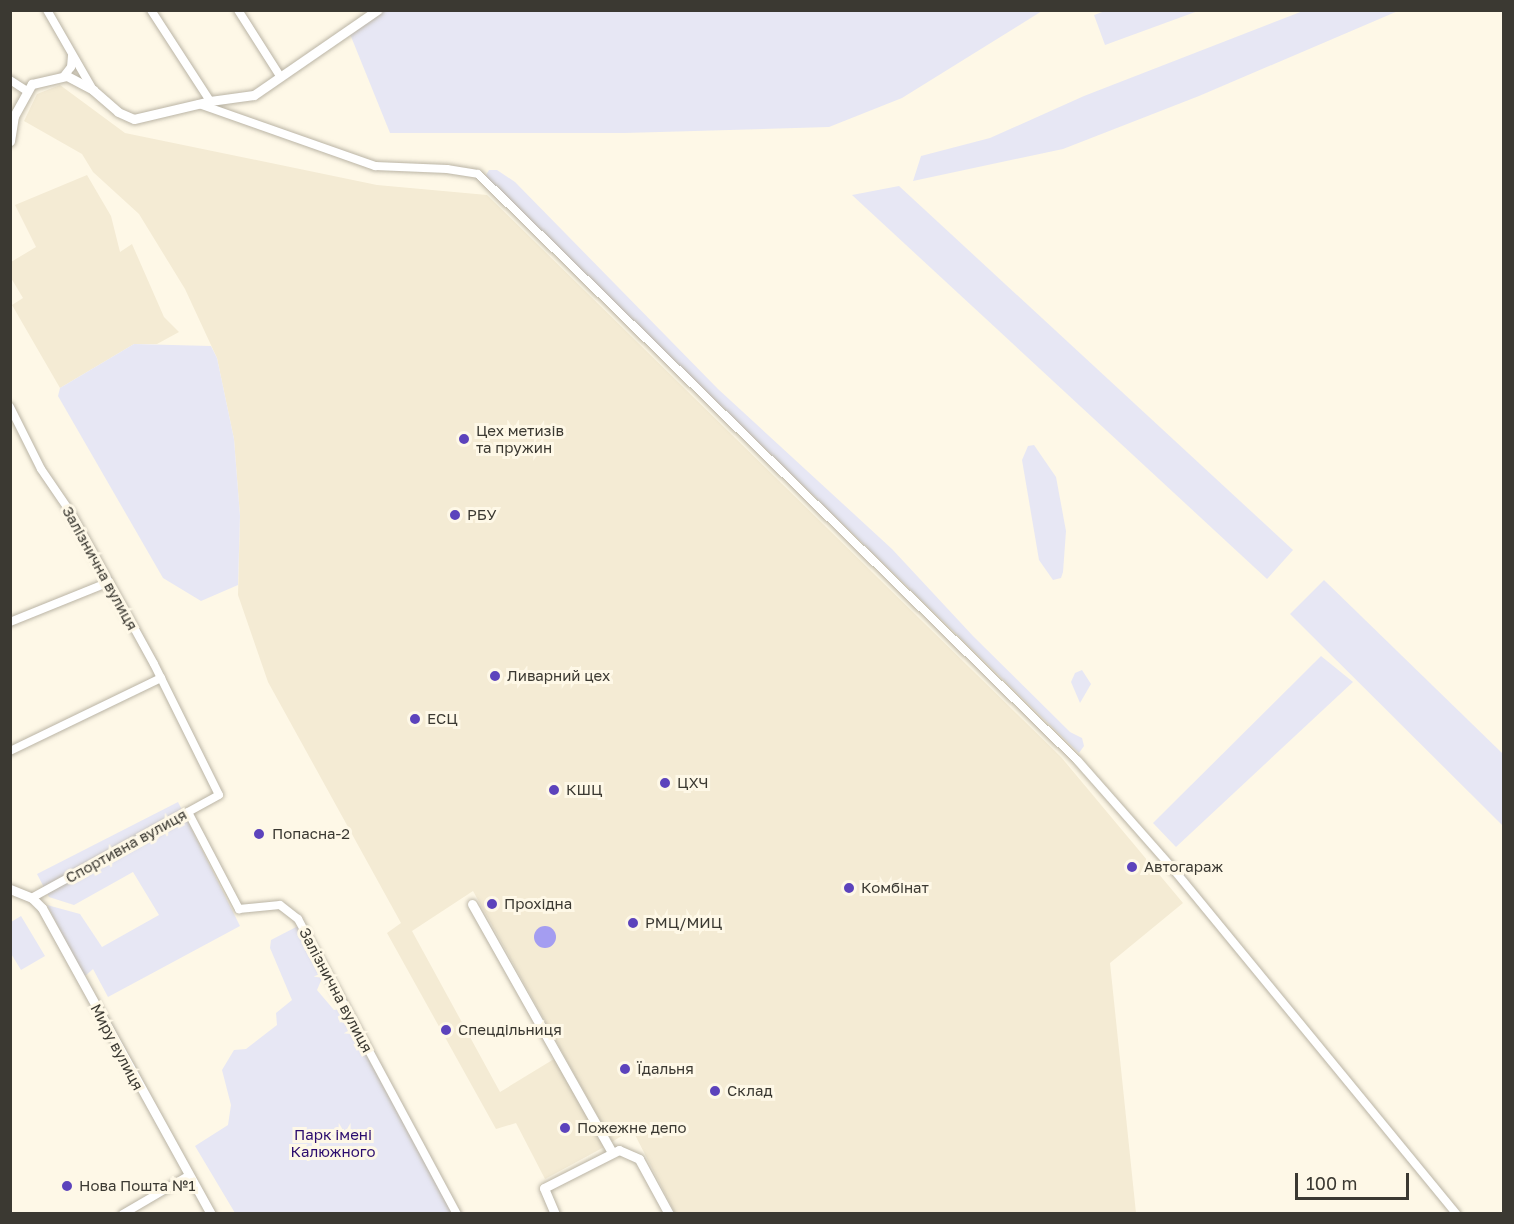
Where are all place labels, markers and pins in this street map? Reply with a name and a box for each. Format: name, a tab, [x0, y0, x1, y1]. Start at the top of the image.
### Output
place label: Цех метизів та пружин	[476, 421, 564, 456]
marker: Цех метизів та пружин	[457, 432, 471, 446]
place label: РБУ	[467, 506, 497, 524]
marker: РБУ	[448, 508, 462, 522]
place label: Ливарний цех	[507, 667, 610, 685]
marker: Ливарний цех	[488, 669, 502, 683]
place label: ЕСЦ	[427, 710, 458, 728]
marker: ЕСЦ	[408, 712, 422, 726]
place label: ЦХЧ	[677, 774, 709, 792]
marker: ЦХЧ	[658, 776, 672, 790]
place label: КШЦ	[566, 781, 603, 799]
marker: КШЦ	[547, 783, 561, 797]
marker: Попасна-2	[250, 825, 268, 843]
place label: Попасна-2	[272, 825, 350, 843]
place label: Автогараж	[1144, 858, 1223, 876]
marker: Автогараж	[1125, 860, 1139, 874]
place label: Комбінат	[861, 879, 929, 897]
marker: Комбінат	[842, 881, 856, 895]
place label: Прохідна	[504, 895, 572, 913]
marker: Прохідна	[485, 897, 499, 911]
place label: РМЦ/МИЦ	[645, 914, 722, 932]
marker: РМЦ/МИЦ	[626, 916, 640, 930]
place label: Спецдільниця	[458, 1021, 562, 1039]
marker: Спецдільниця	[439, 1023, 453, 1037]
place label: Їдальня	[637, 1060, 694, 1078]
marker: Їдальня	[618, 1062, 632, 1076]
place label: Склад	[727, 1082, 772, 1100]
marker: Склад	[708, 1084, 722, 1098]
place label: Пожежне депо	[577, 1119, 686, 1137]
marker: Пожежне депо	[558, 1121, 572, 1135]
place label: Нова Пошта №1	[79, 1177, 195, 1195]
marker: Нова Пошта №1	[60, 1179, 74, 1193]

